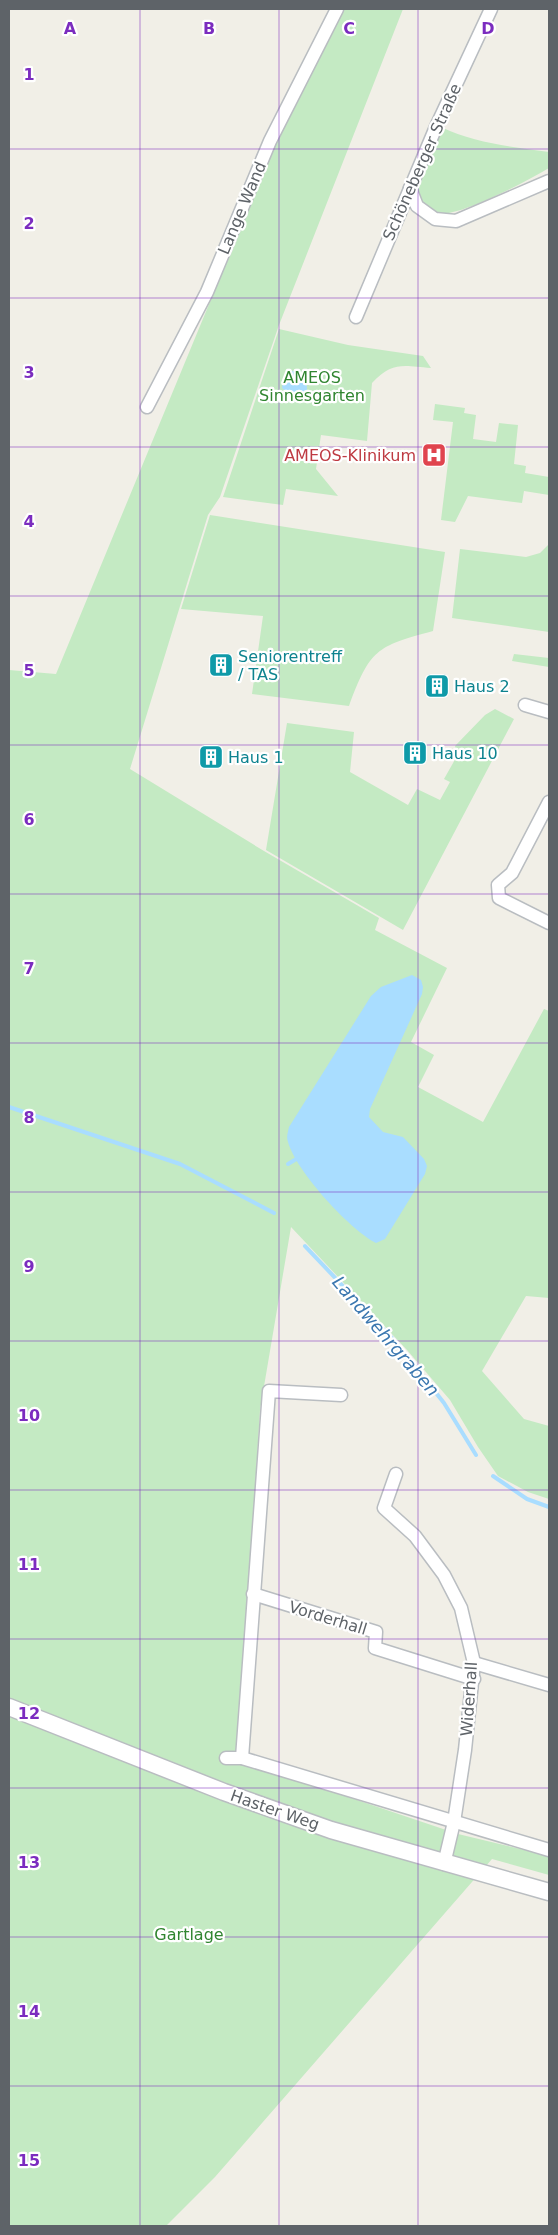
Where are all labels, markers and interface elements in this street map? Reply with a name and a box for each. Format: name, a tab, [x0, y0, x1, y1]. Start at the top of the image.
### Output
text: A	[64, 19, 77, 38]
text: B	[203, 19, 215, 38]
text: C	[343, 19, 355, 38]
text: D	[481, 19, 495, 38]
text: 1	[23, 65, 35, 84]
street label: Schöneberger Straße	[379, 81, 465, 243]
street label: Lange Wand	[214, 159, 270, 257]
text: 2	[23, 214, 35, 233]
text: 3	[23, 363, 35, 382]
park label: AMEOS Sinnesgarten	[259, 368, 365, 405]
hospital icon: AMEOS-Klinikum	[421, 442, 447, 468]
place label: AMEOS-Klinikum	[284, 446, 416, 465]
text: 4	[23, 512, 35, 531]
place label: Seniorentreff / TAS	[238, 647, 343, 684]
building icon: Seniorentreff / TAS	[208, 652, 234, 678]
text: 5	[23, 661, 35, 680]
building icon: Haus 2	[424, 673, 450, 699]
place label: Haus 2	[454, 677, 510, 696]
building icon: Haus 10	[402, 740, 428, 766]
building icon: Haus 1	[198, 744, 224, 770]
place label: Haus 10	[432, 744, 498, 763]
place label: Haus 1	[228, 748, 284, 767]
text: 6	[23, 810, 35, 829]
text: 7	[23, 959, 35, 978]
text: 8	[23, 1108, 35, 1127]
text: 9	[23, 1257, 35, 1276]
water label: Landwehrgraben	[328, 1272, 444, 1400]
text: 10	[18, 1406, 40, 1425]
text: 11	[18, 1555, 40, 1574]
street label: Vorderhall	[287, 1597, 369, 1639]
street label: Widerhall	[457, 1661, 481, 1737]
text: 12	[18, 1704, 40, 1723]
street label: Haster Weg	[228, 1786, 322, 1834]
text: 13	[18, 1853, 40, 1872]
park label: Gartlage	[154, 1925, 224, 1944]
text: 14	[18, 2002, 40, 2021]
text: 15	[18, 2151, 40, 2170]

